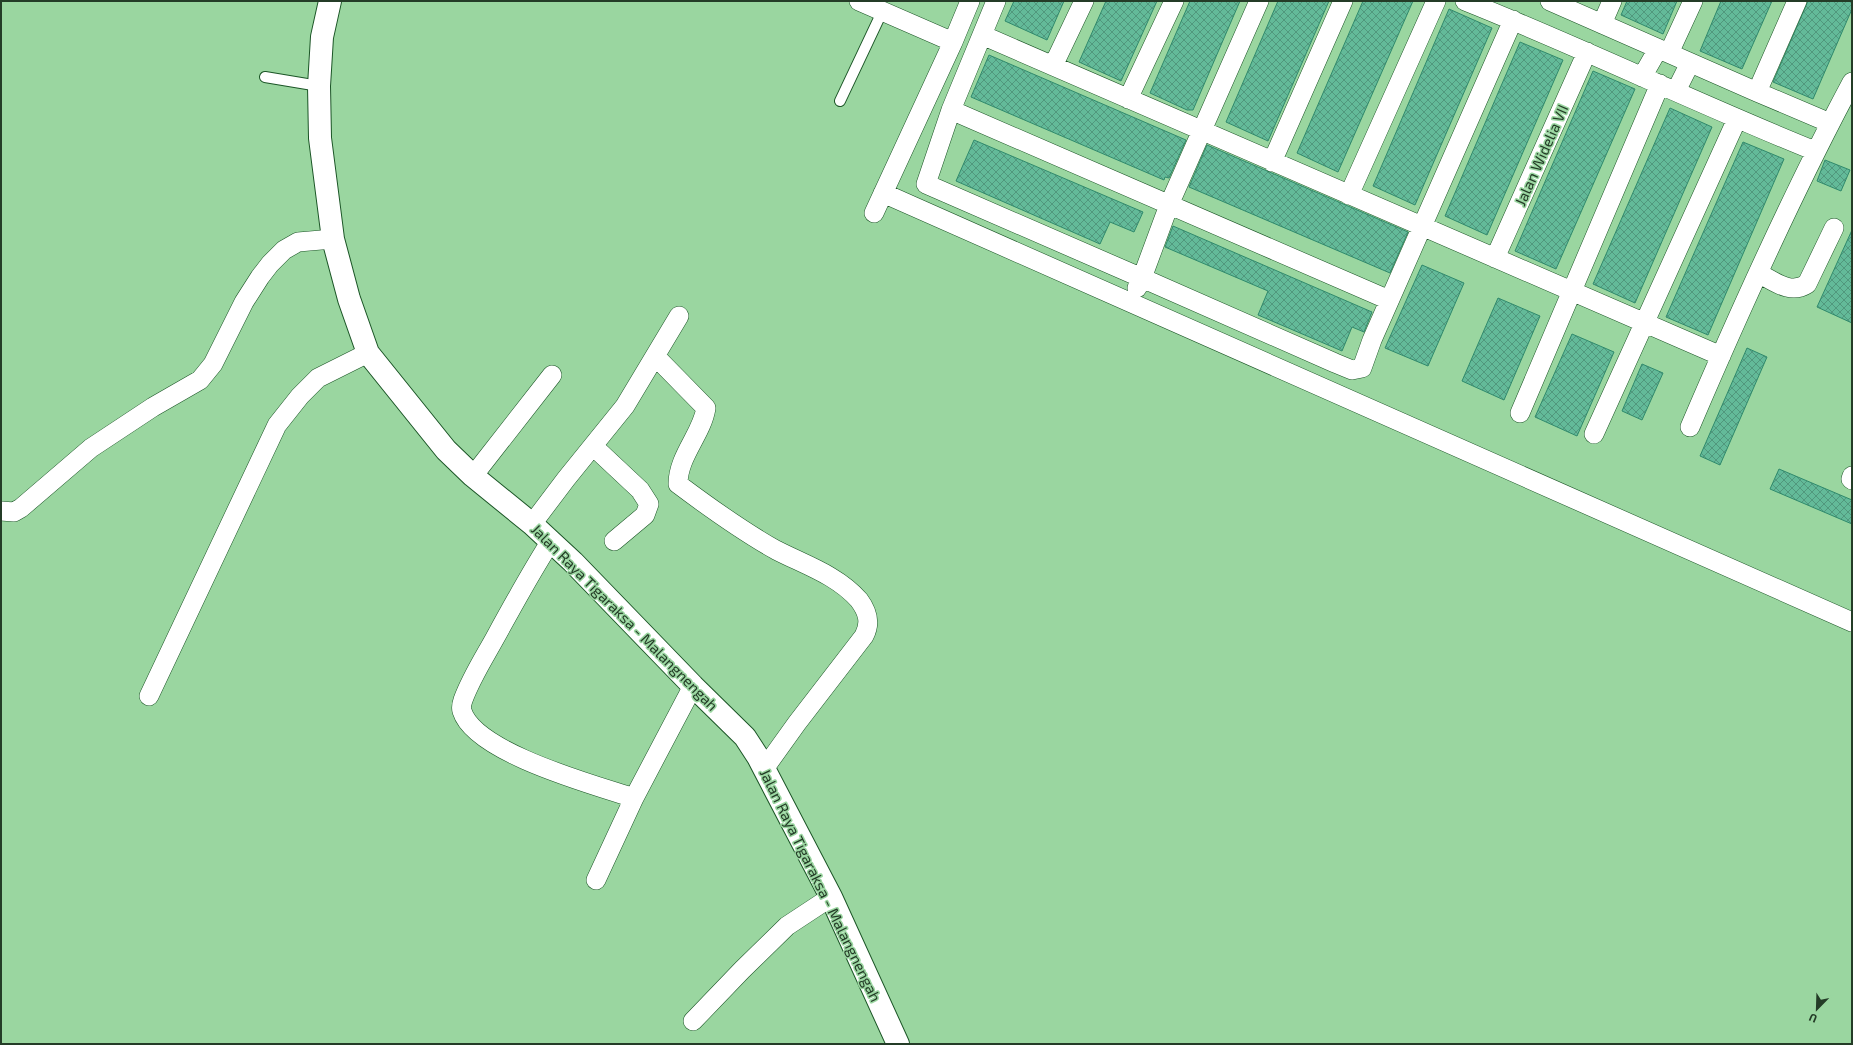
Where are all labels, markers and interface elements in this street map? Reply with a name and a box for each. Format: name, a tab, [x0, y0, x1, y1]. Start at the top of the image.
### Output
street label: Jalan Widelia VII	[1511, 102, 1571, 208]
street label: Jalan Raya Tigaraksa - Malangnengah	[528, 520, 722, 714]
street label: Jalan Raya Tigaraksa - Malangnengah	[757, 766, 885, 1004]
north arrow	[1797, 989, 1837, 1029]
text: U	[1807, 1011, 1819, 1026]

